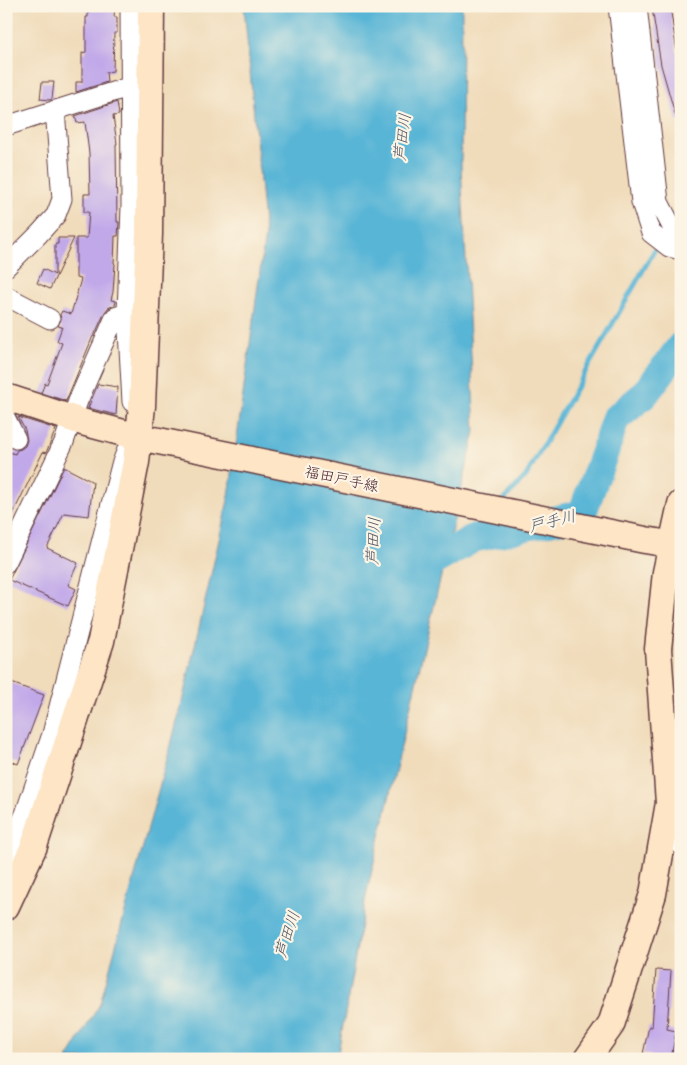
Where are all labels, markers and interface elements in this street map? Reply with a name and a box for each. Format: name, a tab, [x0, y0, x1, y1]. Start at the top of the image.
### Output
water label: 芦田川	[388, 112, 414, 162]
street label: 福田戸手線	[303, 460, 381, 496]
water label: 戸手川	[526, 504, 578, 536]
water label: 芦田川	[360, 516, 384, 566]
water label: 芦田川	[269, 908, 303, 960]

